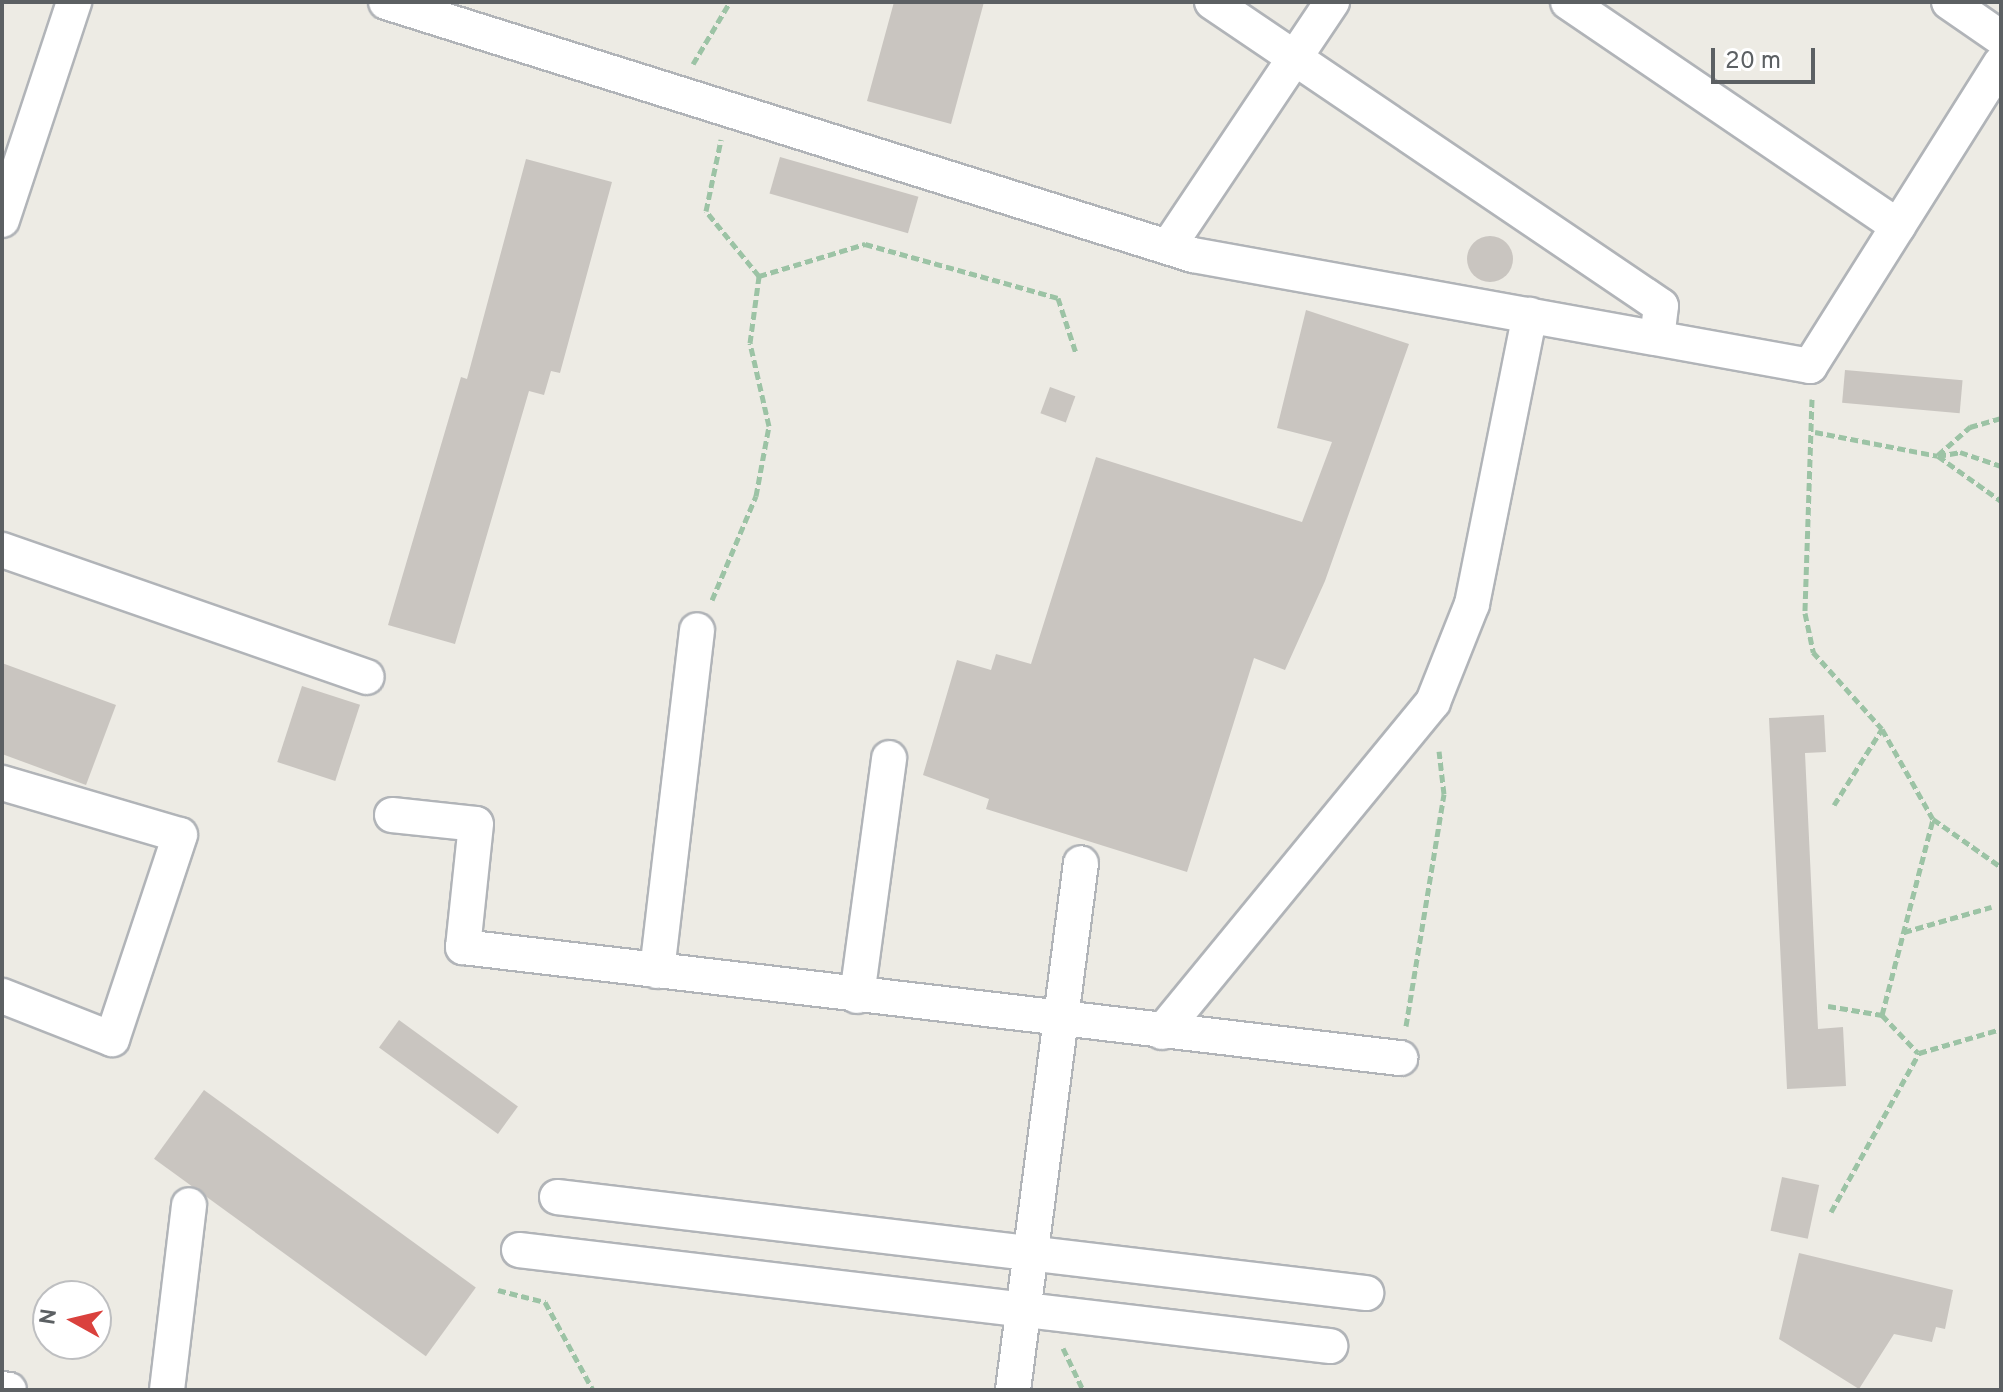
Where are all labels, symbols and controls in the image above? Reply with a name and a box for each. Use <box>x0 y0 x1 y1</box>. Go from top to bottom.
scale bar <box>1715 32 1819 82</box>
text: 20 m <box>1725 47 1781 77</box>
north arrow <box>32 1280 112 1360</box>
text: N <box>35 1307 64 1327</box>

